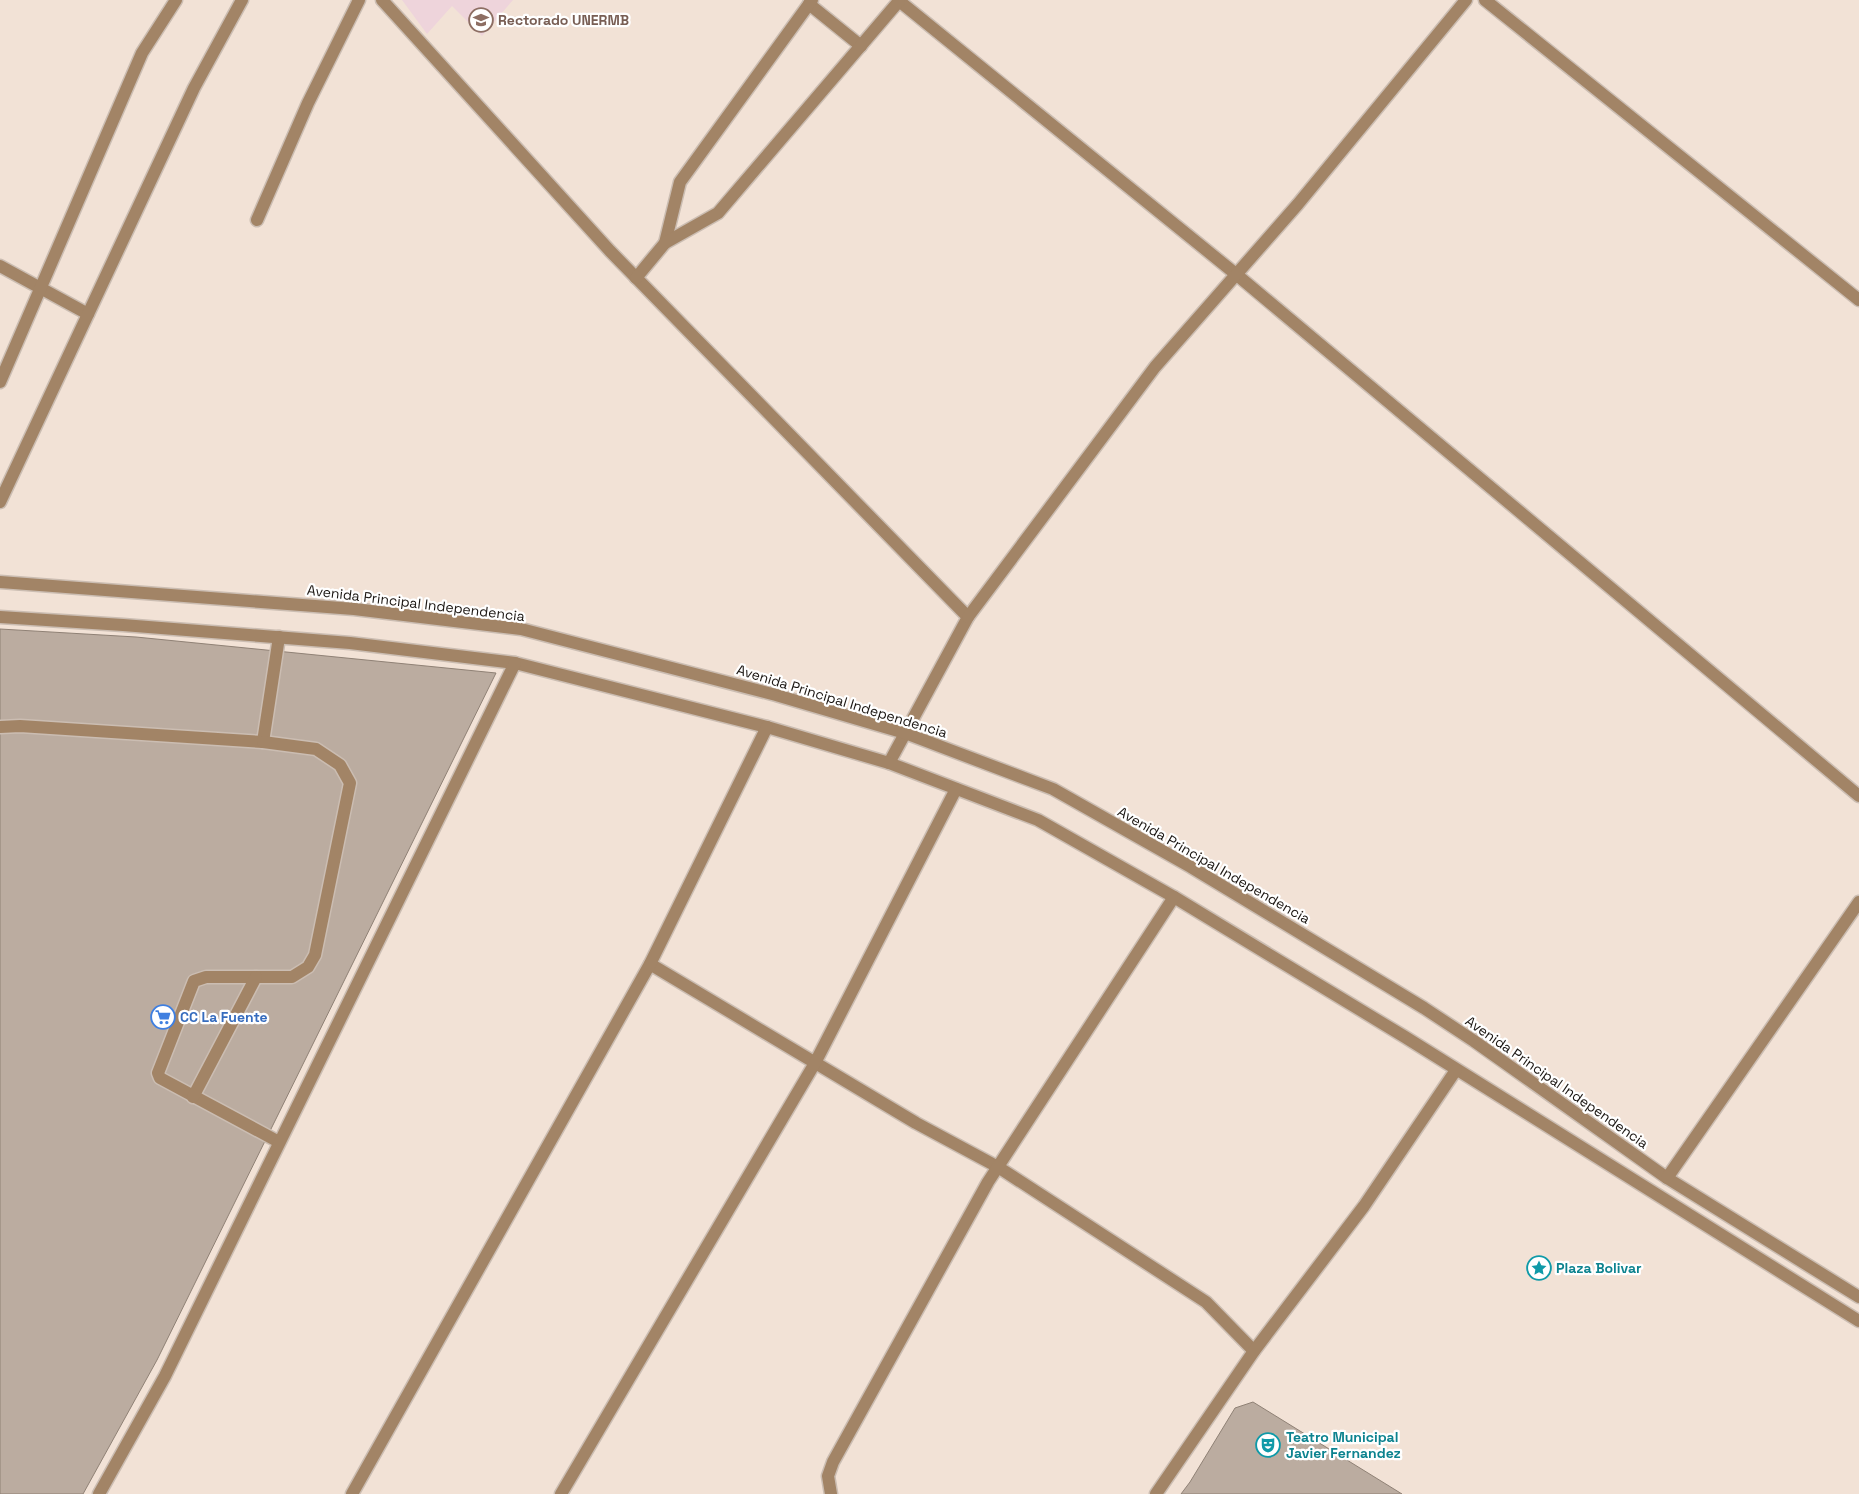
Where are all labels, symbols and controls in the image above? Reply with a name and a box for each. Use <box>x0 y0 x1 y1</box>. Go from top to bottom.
school or university icon: Rectorado UNERMB <box>468 7 494 33</box>
place label: Rectorado UNERMB <box>498 11 629 29</box>
street label: Avenida Principal Independencia <box>306 581 526 625</box>
street label: Avenida Principal Independencia <box>734 660 950 742</box>
street label: Avenida Principal Independencia <box>1115 802 1313 928</box>
supermarket icon: CC La Fuente <box>150 1004 176 1030</box>
place label: CC La Fuente <box>180 1008 268 1026</box>
street label: Avenida Principal Independencia <box>1462 1012 1652 1152</box>
place icon: Plaza Bolivar <box>1526 1255 1552 1281</box>
place label: Plaza Bolivar <box>1556 1259 1642 1277</box>
place label: Teatro Municipal Javier Fernandez <box>1286 1428 1401 1462</box>
theatre icon: Teatro Municipal Javier Fernandez <box>1255 1432 1281 1458</box>

